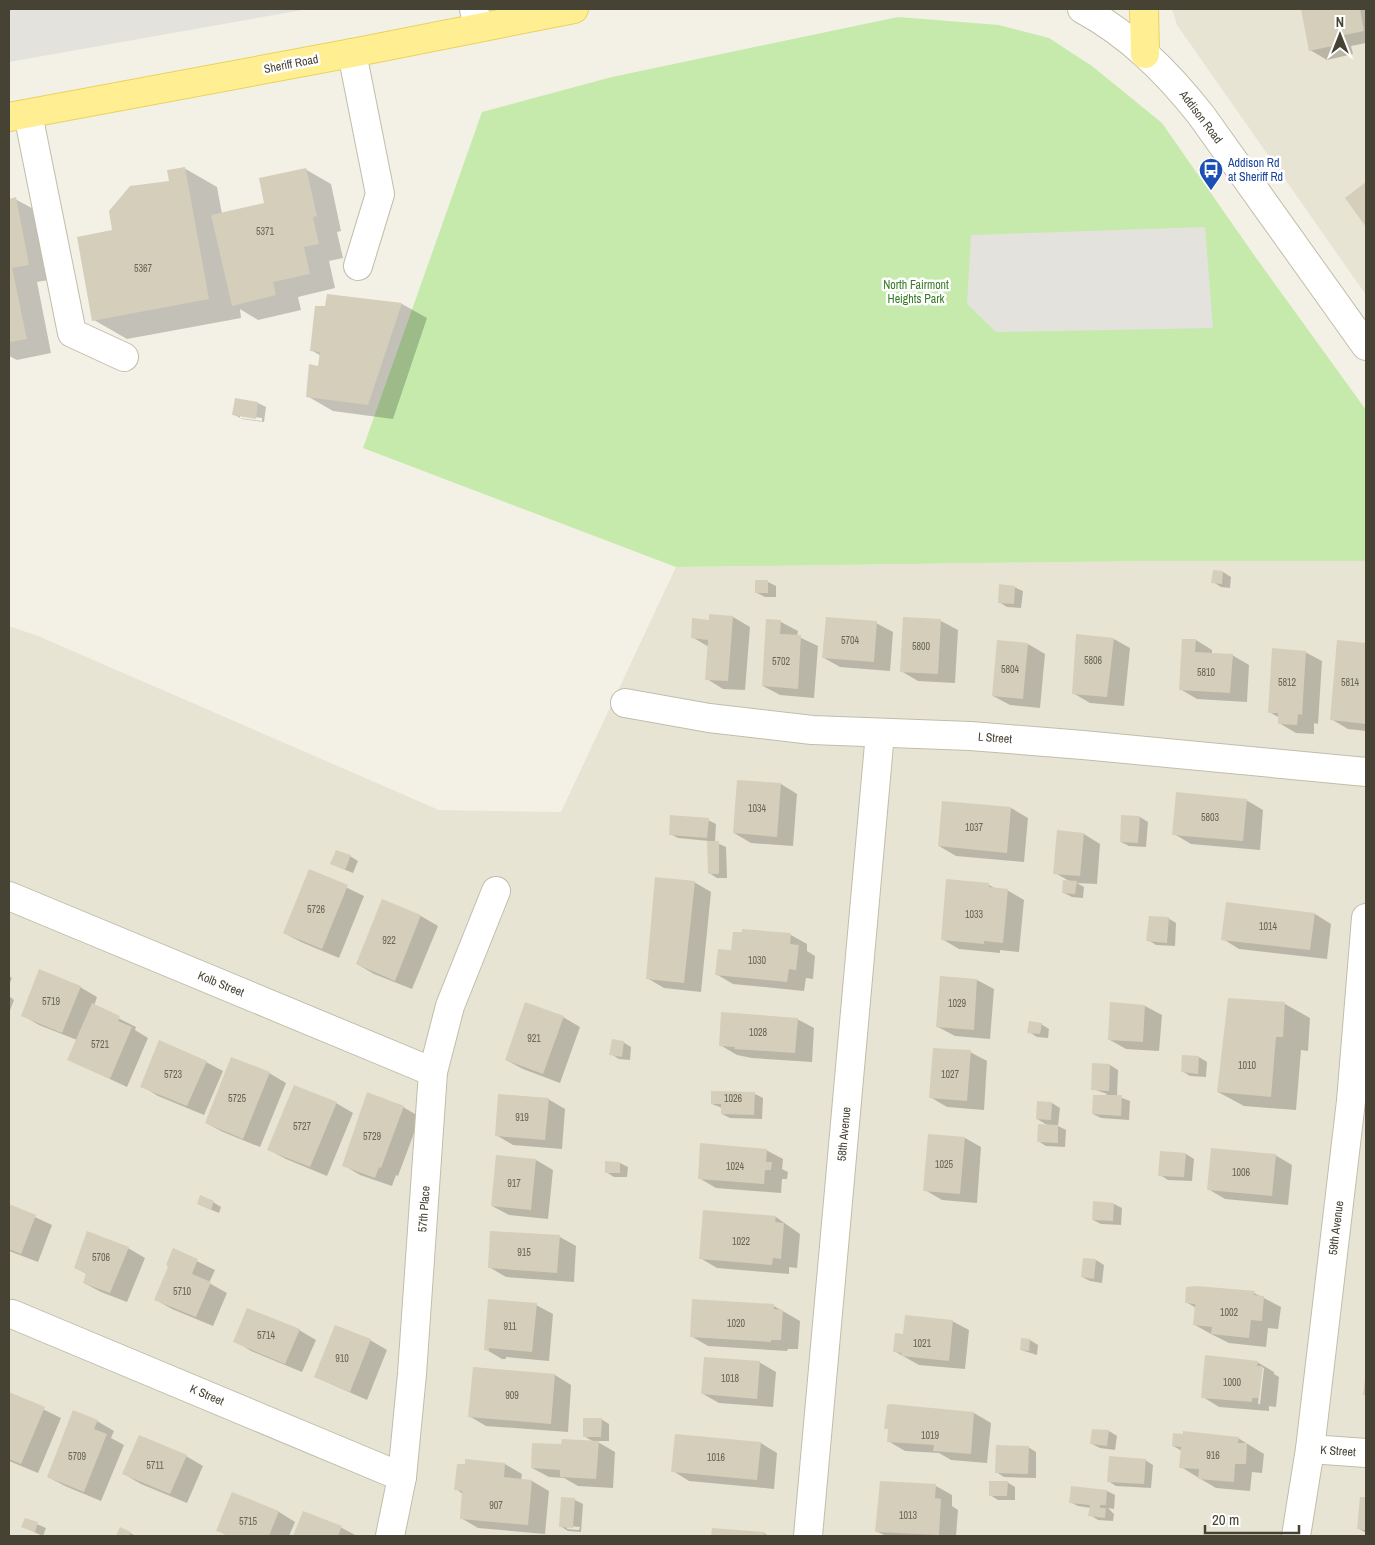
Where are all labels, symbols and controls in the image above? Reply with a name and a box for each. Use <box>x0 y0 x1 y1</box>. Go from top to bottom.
north arrow <box>1315 10 1365 60</box>
text: N <box>1336 13 1344 31</box>
street label: Sheriff Road <box>262 51 320 77</box>
street label: Addison Road <box>1175 86 1226 147</box>
place label: Addison Rd at Sheriff Rd <box>1227 155 1283 185</box>
bus stop icon: Addison Rd at Sheriff Rd <box>1198 157 1224 191</box>
house number: 5371 <box>256 225 275 238</box>
house number: 5367 <box>134 262 153 275</box>
park label: North Fairmont Heights Park <box>883 277 949 307</box>
house number: 5704 <box>841 634 860 647</box>
house number: 5800 <box>912 640 931 653</box>
house number: 5806 <box>1084 654 1103 667</box>
house number: 5702 <box>772 655 791 668</box>
house number: 5804 <box>1001 663 1020 676</box>
house number: 5810 <box>1197 666 1216 679</box>
house number: 5812 <box>1278 676 1297 689</box>
house number: 5814 <box>1341 676 1360 689</box>
street label: L Street <box>977 729 1013 747</box>
house number: 1034 <box>748 802 767 815</box>
house number: 5803 <box>1201 811 1220 824</box>
house number: 1037 <box>965 821 984 834</box>
house number: 5726 <box>307 903 326 916</box>
house number: 1033 <box>965 908 984 921</box>
house number: 1014 <box>1259 920 1278 933</box>
house number: 922 <box>382 934 396 947</box>
house number: 1030 <box>748 954 767 967</box>
street label: Kolb Street <box>195 967 247 1001</box>
house number: 5719 <box>42 995 61 1008</box>
house number: 1029 <box>948 997 967 1010</box>
house number: 1028 <box>749 1026 768 1039</box>
house number: 921 <box>527 1032 541 1045</box>
house number: 5721 <box>91 1038 110 1051</box>
house number: 1010 <box>1238 1059 1257 1072</box>
house number: 5723 <box>164 1068 183 1081</box>
house number: 1027 <box>941 1068 960 1081</box>
house number: 5725 <box>228 1092 247 1105</box>
house number: 1026 <box>724 1092 743 1105</box>
street label: 58th Avenue <box>834 1106 854 1162</box>
house number: 919 <box>515 1111 529 1124</box>
house number: 5727 <box>293 1120 312 1133</box>
house number: 5729 <box>363 1130 382 1143</box>
house number: 1025 <box>935 1158 954 1171</box>
house number: 1024 <box>726 1160 745 1173</box>
house number: 1006 <box>1232 1166 1251 1179</box>
house number: 917 <box>507 1177 521 1190</box>
street label: 57th Place <box>414 1185 434 1233</box>
street label: 59th Avenue <box>1325 1200 1347 1256</box>
house number: 1022 <box>732 1235 751 1248</box>
house number: 915 <box>517 1246 531 1259</box>
house number: 5706 <box>92 1251 111 1264</box>
house number: 5710 <box>173 1285 192 1298</box>
house number: 1002 <box>1220 1306 1239 1319</box>
house number: 1020 <box>727 1317 746 1330</box>
house number: 911 <box>503 1320 517 1333</box>
house number: 5714 <box>257 1329 276 1342</box>
house number: 1021 <box>913 1337 932 1350</box>
house number: 910 <box>335 1352 349 1365</box>
house number: 1018 <box>721 1372 740 1385</box>
house number: 1000 <box>1223 1376 1242 1389</box>
street label: K Street <box>188 1381 227 1409</box>
house number: 909 <box>505 1389 519 1402</box>
house number: 1019 <box>921 1429 940 1442</box>
street label: K Street <box>1320 1442 1357 1460</box>
house number: 916 <box>1206 1449 1220 1462</box>
house number: 5709 <box>68 1450 87 1463</box>
house number: 1016 <box>707 1451 726 1464</box>
house number: 5711 <box>146 1459 164 1472</box>
house number: 907 <box>489 1499 503 1512</box>
scale bar <box>1205 1502 1299 1534</box>
house number: 1013 <box>899 1509 918 1522</box>
text: 20 m <box>1212 1509 1239 1530</box>
house number: 5715 <box>239 1515 258 1528</box>

